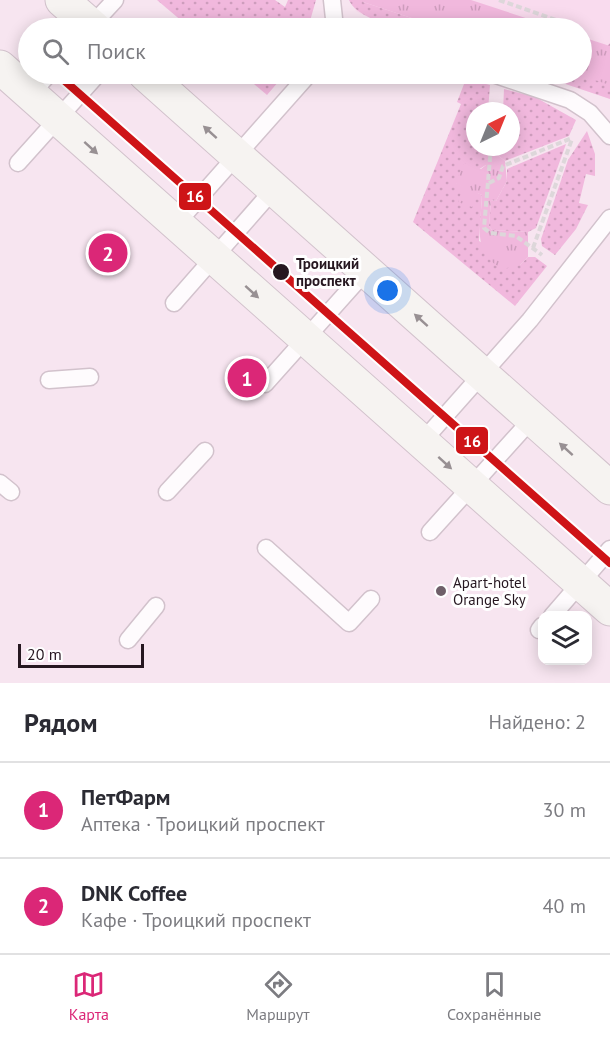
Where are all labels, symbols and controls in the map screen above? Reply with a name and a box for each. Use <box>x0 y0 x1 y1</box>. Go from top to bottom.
search box <box>18 18 592 84</box>
icon: search <box>39 35 72 68</box>
text: Поиск <box>87 37 146 65</box>
north arrow <box>466 102 520 156</box>
one-way arrow <box>202 125 217 139</box>
one-way arrow <box>83 141 98 154</box>
line badge: 16 <box>178 182 212 211</box>
text: 16 <box>186 186 204 206</box>
pin: 2 <box>88 230 128 276</box>
place label: Троицкий проспект <box>296 254 359 290</box>
marker: Троицкий проспект <box>271 262 291 282</box>
your location <box>373 276 402 305</box>
one-way arrow <box>244 285 259 298</box>
one-way arrow <box>413 313 429 326</box>
pin: 1 <box>228 356 266 400</box>
line badge: 16 <box>455 426 489 455</box>
text: 16 <box>463 431 481 451</box>
one-way arrow <box>559 443 574 456</box>
one-way arrow <box>437 456 452 469</box>
place label: Apart-hotel Orange Sky <box>453 573 527 609</box>
marker: Apart-hotel Orange Sky <box>434 584 448 598</box>
map controls <box>538 611 592 665</box>
button: layers <box>538 611 592 665</box>
scale bar <box>18 641 144 668</box>
text: 20 m <box>27 644 62 664</box>
text: Рядом <box>24 706 98 739</box>
text: Найдено: 2 <box>489 709 586 735</box>
text: ПетФарм <box>81 783 171 811</box>
text: 1 <box>38 797 49 823</box>
text: 30 m <box>543 797 586 823</box>
text: Аптека · Троицкий проспект <box>81 811 325 837</box>
text: DNK Coffee <box>81 879 187 907</box>
text: 2 <box>38 893 49 919</box>
text: 40 m <box>543 893 586 919</box>
text: Кафе · Троицкий проспект <box>81 907 311 933</box>
tab: Карта <box>69 968 109 1024</box>
tab: Маршрут <box>246 968 310 1024</box>
tab: Сохранённые <box>447 968 541 1024</box>

